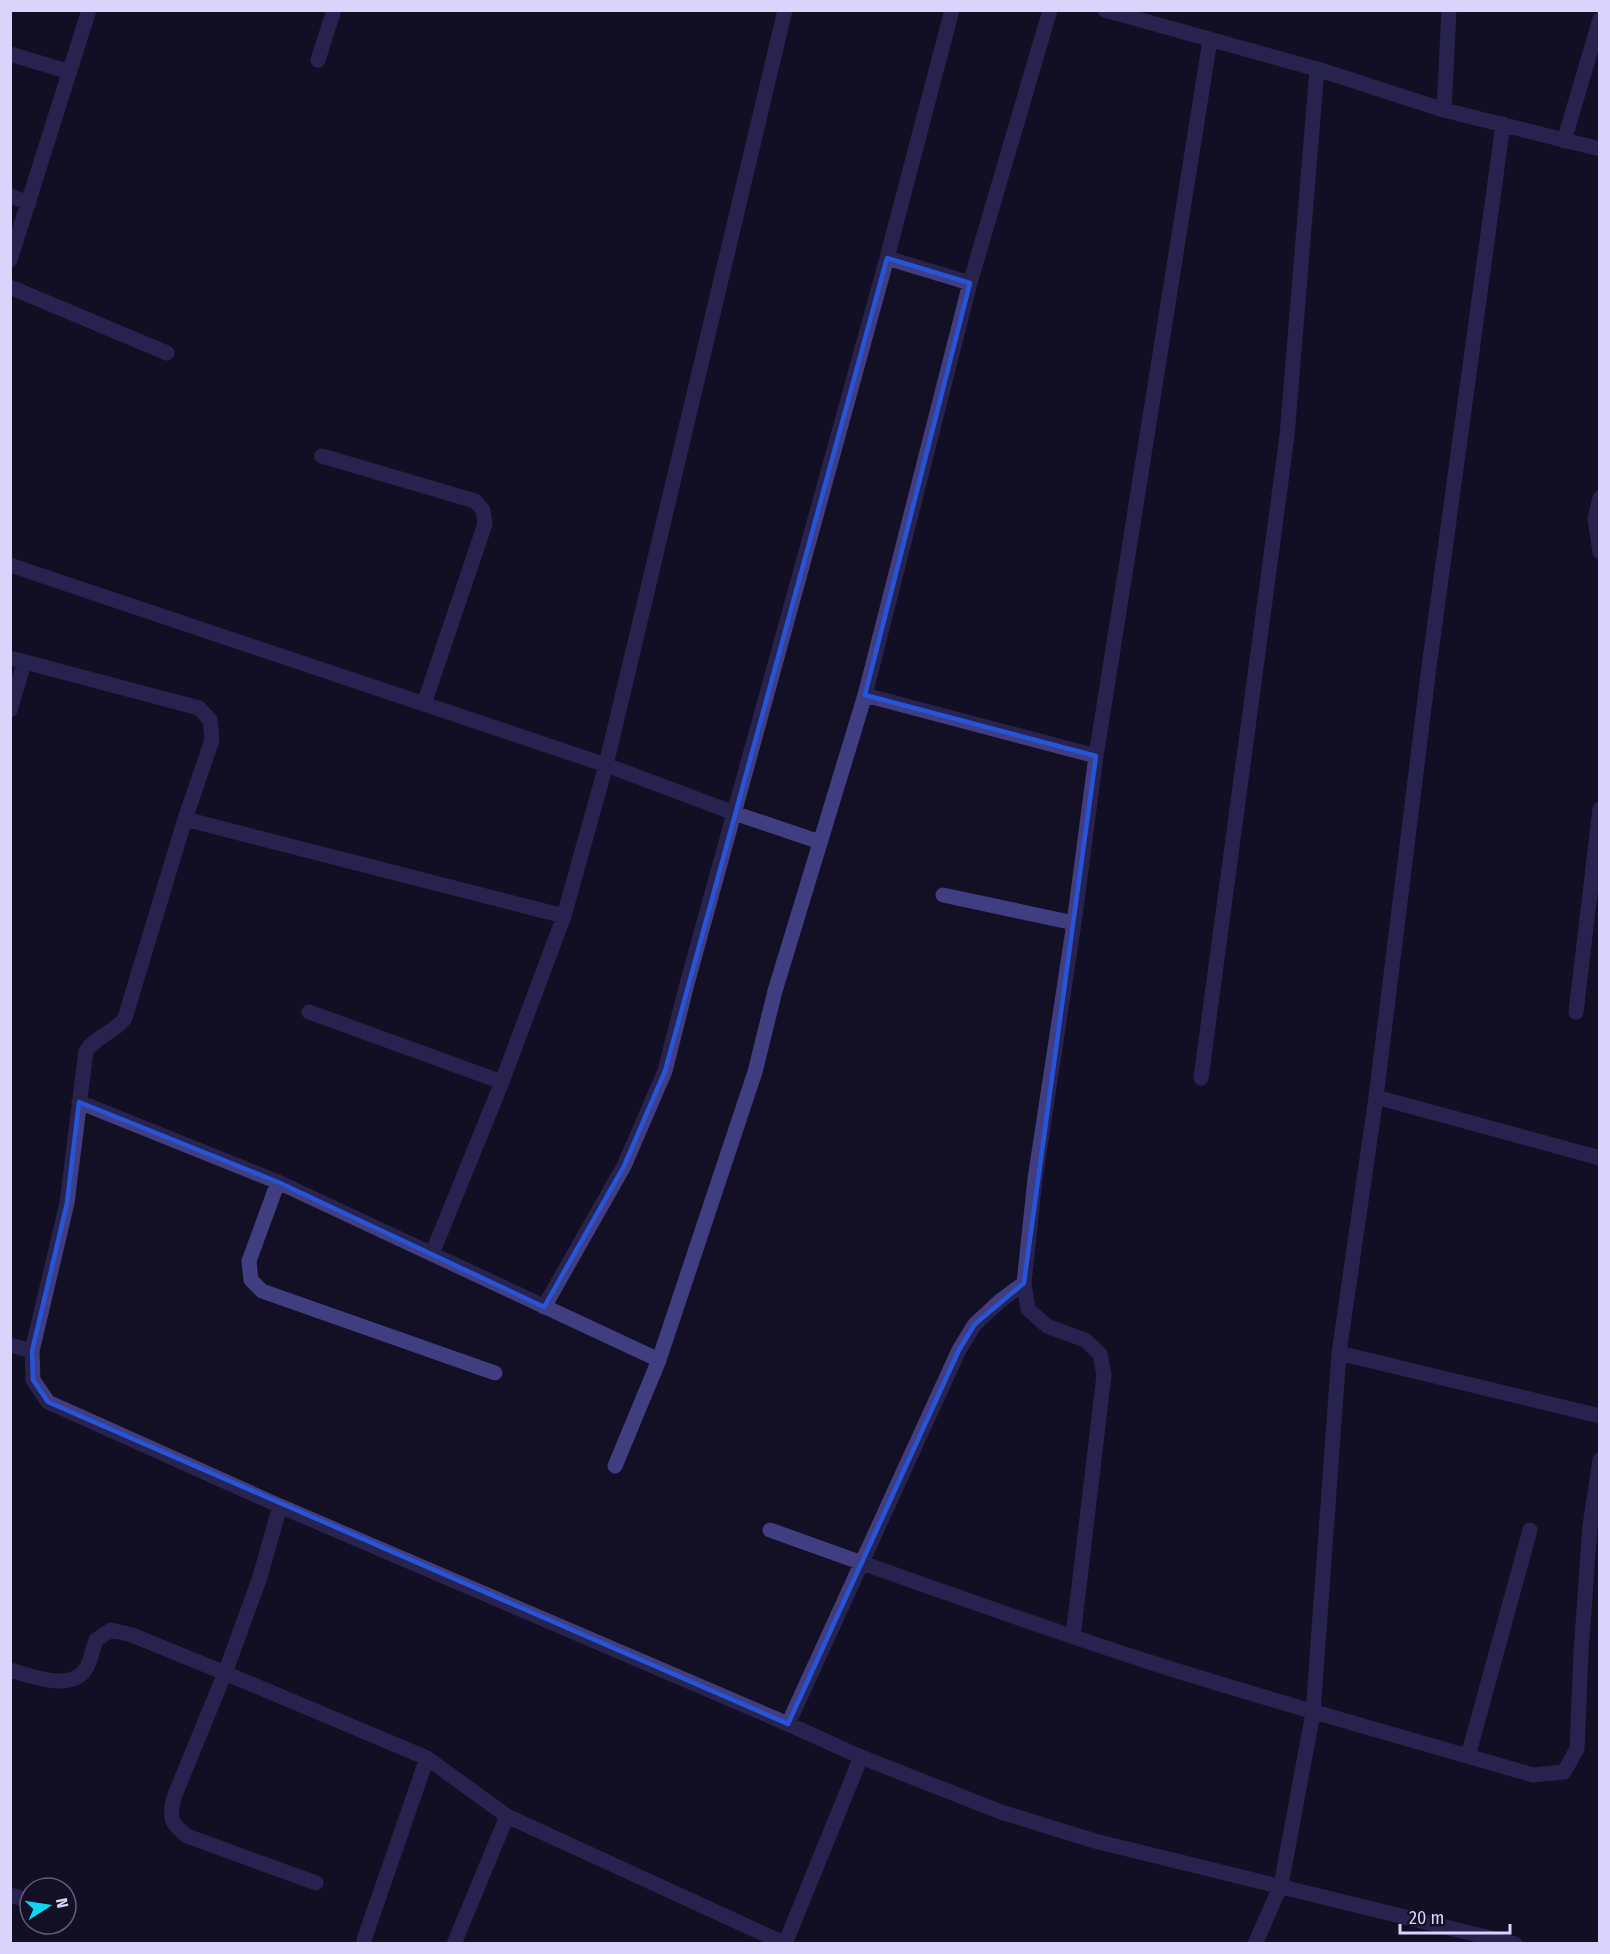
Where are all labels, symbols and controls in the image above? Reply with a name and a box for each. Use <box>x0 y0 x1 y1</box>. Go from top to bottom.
north arrow <box>18 1876 78 1936</box>
text: N <box>52 1896 72 1910</box>
scale bar <box>1400 1897 1510 1935</box>
text: 20 m <box>1409 1907 1444 1929</box>

